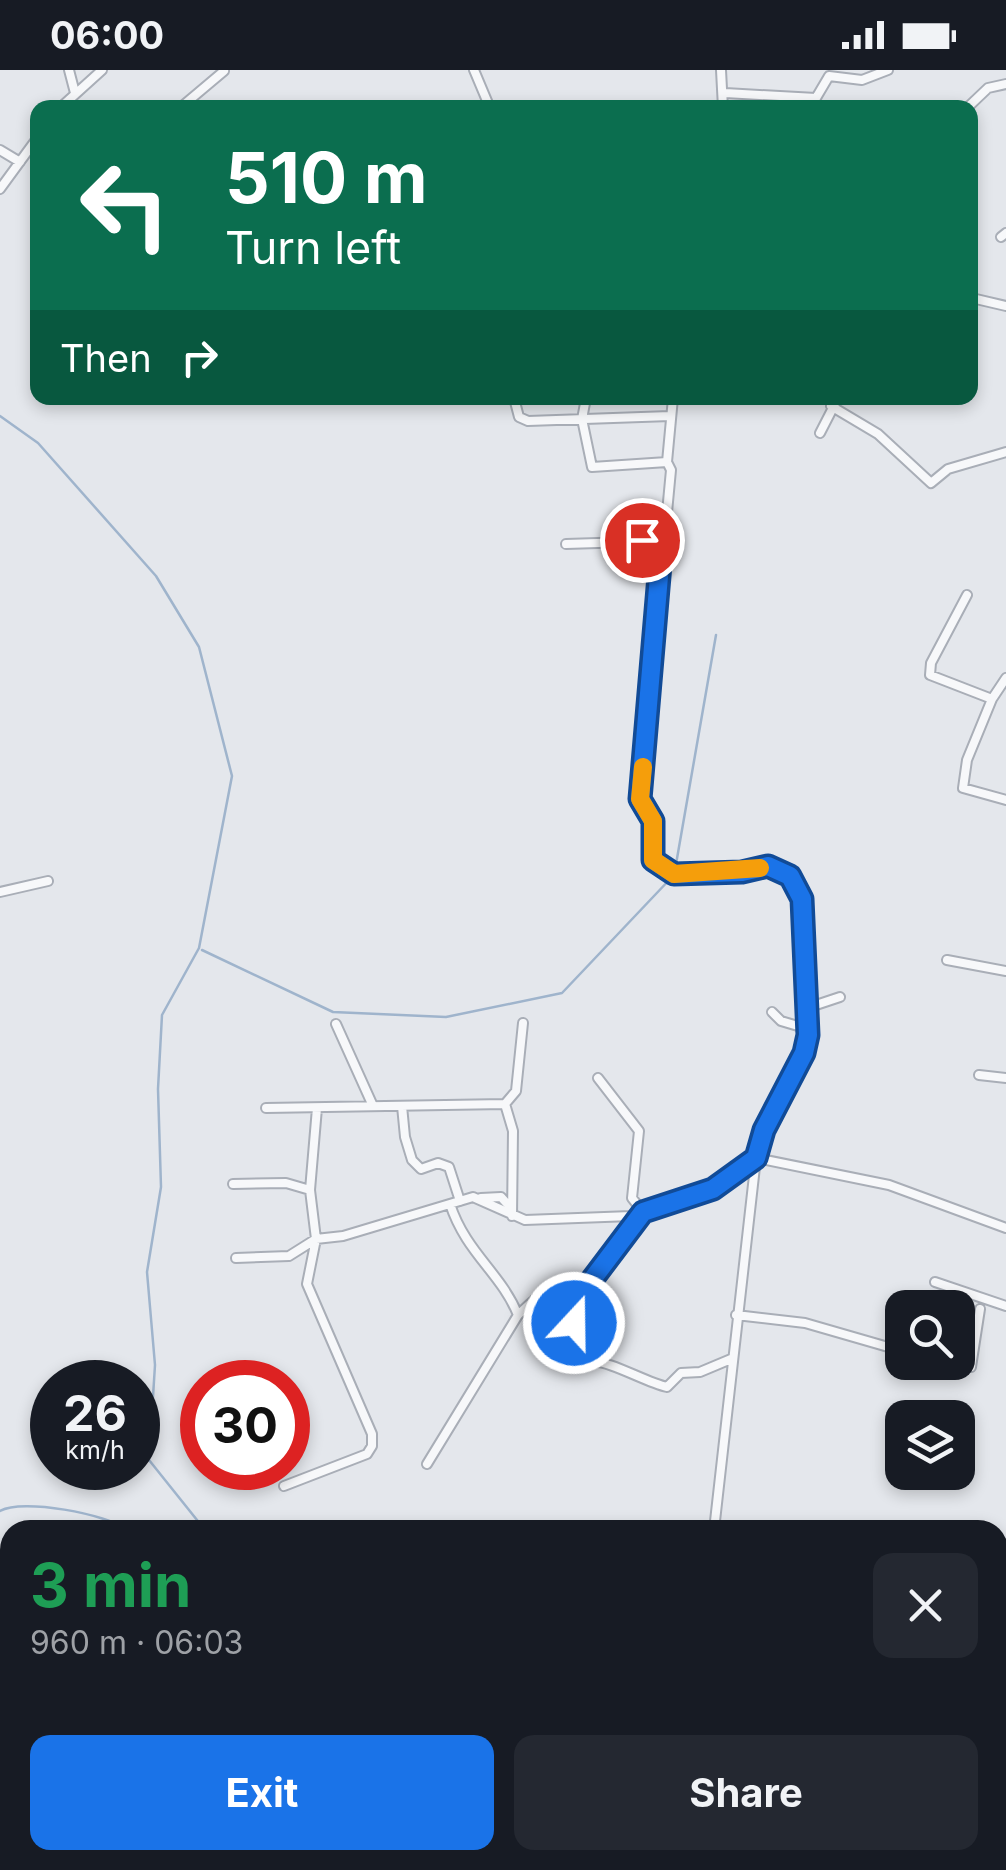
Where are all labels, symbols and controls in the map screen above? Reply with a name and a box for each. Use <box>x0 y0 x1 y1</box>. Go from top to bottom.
text: 06:00 <box>50 12 164 58</box>
text: 510 m <box>225 135 428 220</box>
icon: left <box>60 140 190 270</box>
text: Turn left <box>225 220 401 275</box>
icon: right <box>172 330 227 385</box>
text: Then <box>60 335 152 381</box>
pin <box>600 498 685 583</box>
icon: arrive <box>615 513 670 568</box>
position arrow <box>522 1271 626 1375</box>
map controls <box>885 1290 975 1490</box>
button: search <box>885 1290 975 1380</box>
speed limit sign: 30 <box>180 1360 310 1490</box>
text: 26 <box>63 1383 127 1443</box>
button: layers <box>885 1400 975 1490</box>
text: km/h <box>65 1435 125 1465</box>
text: 3 min <box>30 1549 191 1621</box>
button: close <box>873 1553 978 1658</box>
text: 960 m · 06:03 <box>30 1623 243 1662</box>
button: Exit <box>30 1735 494 1850</box>
button: Share <box>514 1735 978 1850</box>

